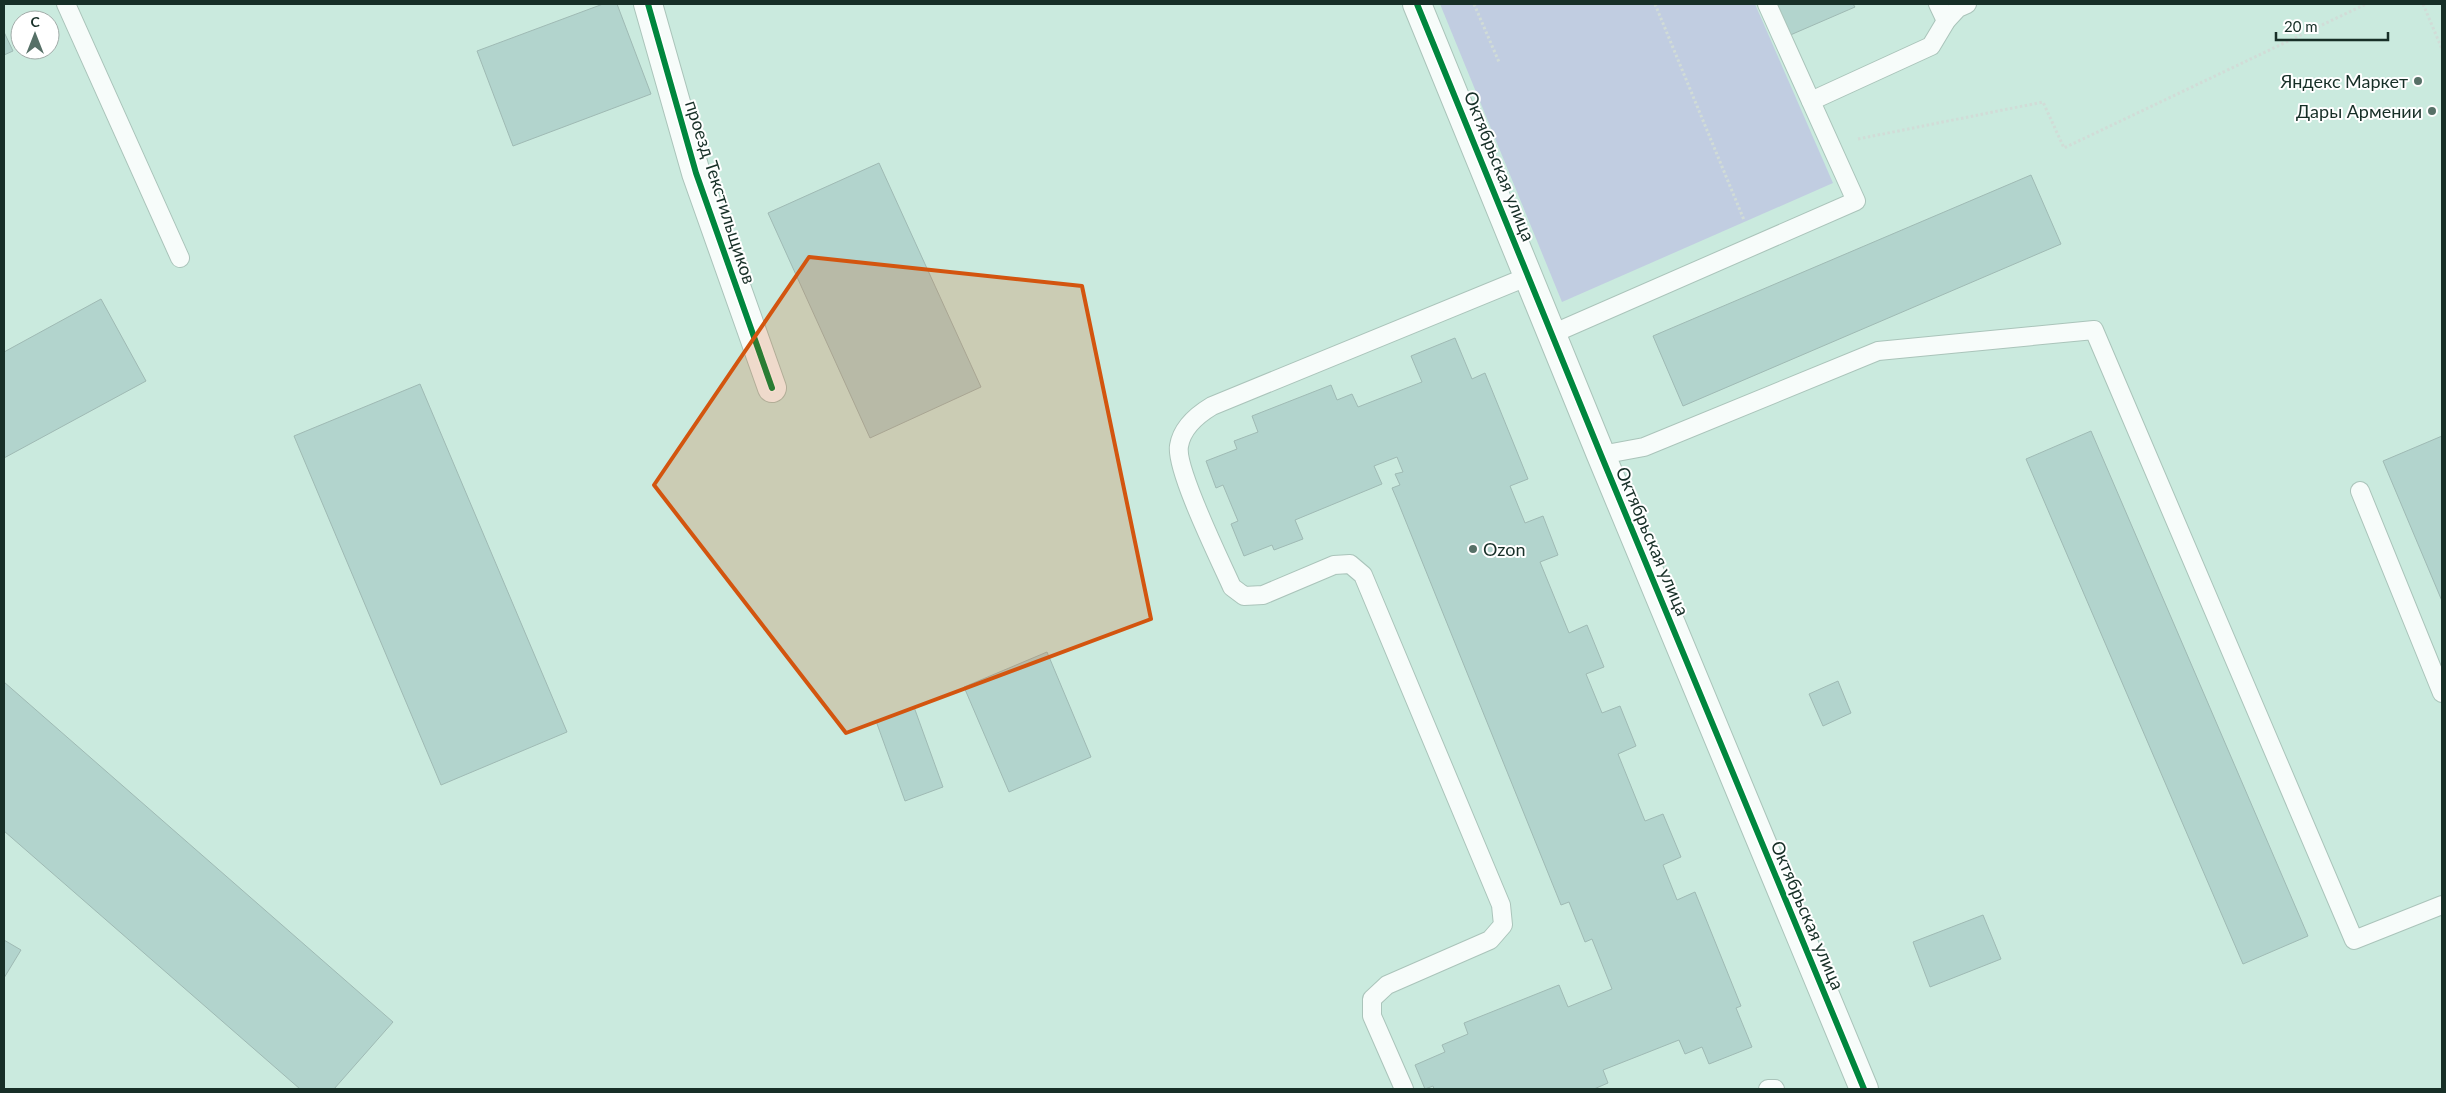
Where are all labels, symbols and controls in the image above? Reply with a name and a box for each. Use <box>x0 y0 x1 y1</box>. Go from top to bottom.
north arrow <box>10 10 60 60</box>
scale bar <box>2276 10 2388 42</box>
text: С <box>30 13 40 30</box>
text: 20 m <box>2284 17 2318 35</box>
place label: Яндекс Маркет <box>2279 70 2408 92</box>
marker: Яндекс Маркет <box>2412 75 2424 87</box>
street label: Октябрьская улица <box>1460 88 1540 244</box>
street label: проезд Текстильщиков <box>681 97 761 287</box>
place label: Дары Армении <box>2296 100 2422 122</box>
marker: Дары Армении <box>2426 105 2438 117</box>
street label: Октябрьская улица <box>1612 463 1694 619</box>
place label: Ozon <box>1483 538 1525 560</box>
marker: Ozon <box>1467 543 1479 555</box>
street label: Октябрьская улица <box>1767 837 1849 993</box>

